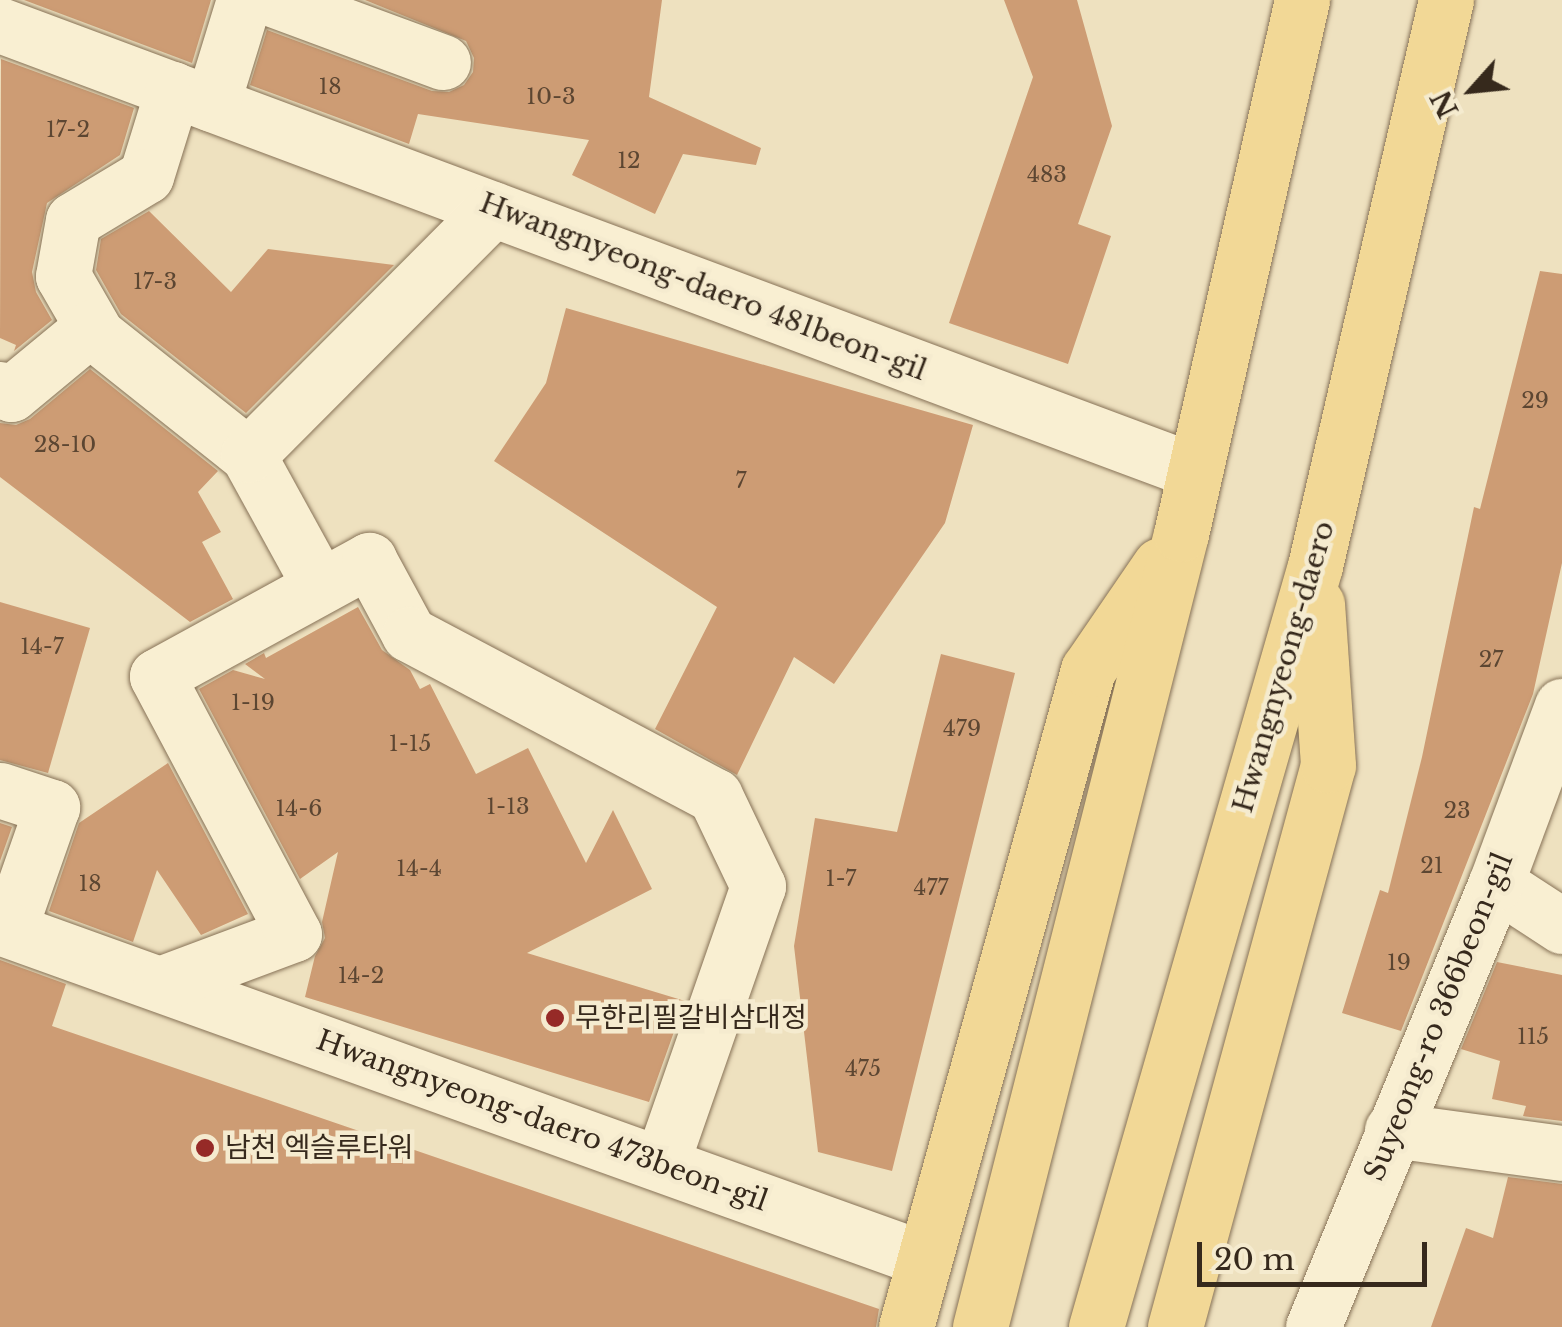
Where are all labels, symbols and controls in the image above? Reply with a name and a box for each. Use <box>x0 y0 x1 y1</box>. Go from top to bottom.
north arrow <box>1422 40 1522 140</box>
house number: 18 <box>318 74 342 100</box>
house number: 10-3 <box>526 84 576 110</box>
text: N <box>1423 84 1466 124</box>
house number: 17-2 <box>46 117 90 143</box>
house number: 12 <box>617 148 641 174</box>
house number: 483 <box>1027 162 1067 188</box>
street label: Hwangnyeong-daero 481beon-gil <box>475 186 931 388</box>
house number: 17-3 <box>133 269 177 295</box>
house number: 29 <box>1521 388 1549 414</box>
house number: 28-10 <box>34 432 96 458</box>
house number: 7 <box>735 468 747 494</box>
street label: Hwangnyeong-daero <box>1226 517 1342 817</box>
house number: 14-7 <box>20 634 64 660</box>
house number: 27 <box>1479 647 1503 673</box>
house number: 1-19 <box>231 690 275 716</box>
house number: 479 <box>943 716 981 742</box>
house number: 1-15 <box>389 731 431 757</box>
house number: 1-13 <box>486 794 530 820</box>
house number: 14-6 <box>275 796 323 822</box>
house number: 23 <box>1443 798 1471 824</box>
street label: Suyeong-ro 366beon-gil <box>1358 848 1520 1186</box>
house number: 21 <box>1420 853 1444 879</box>
house number: 14-4 <box>396 856 442 882</box>
house number: 1-7 <box>826 866 856 892</box>
house number: 18 <box>78 871 102 897</box>
house number: 477 <box>914 875 948 901</box>
house number: 19 <box>1387 950 1411 976</box>
house number: 14-2 <box>338 963 384 989</box>
place label: 무한리필갈비삼대정 <box>575 1001 807 1035</box>
marker: 무한리필갈비삼대정 <box>544 1007 566 1029</box>
street label: Hwangnyeong-daero 473beon-gil <box>312 1024 772 1218</box>
house number: 115 <box>1517 1024 1549 1050</box>
house number: 475 <box>845 1056 881 1082</box>
place label: 남천 엑슬루타워 <box>225 1131 413 1165</box>
marker: 남천 엑슬루타워 <box>194 1137 216 1159</box>
scale bar <box>1202 1222 1432 1284</box>
text: 20 m <box>1214 1241 1295 1278</box>

